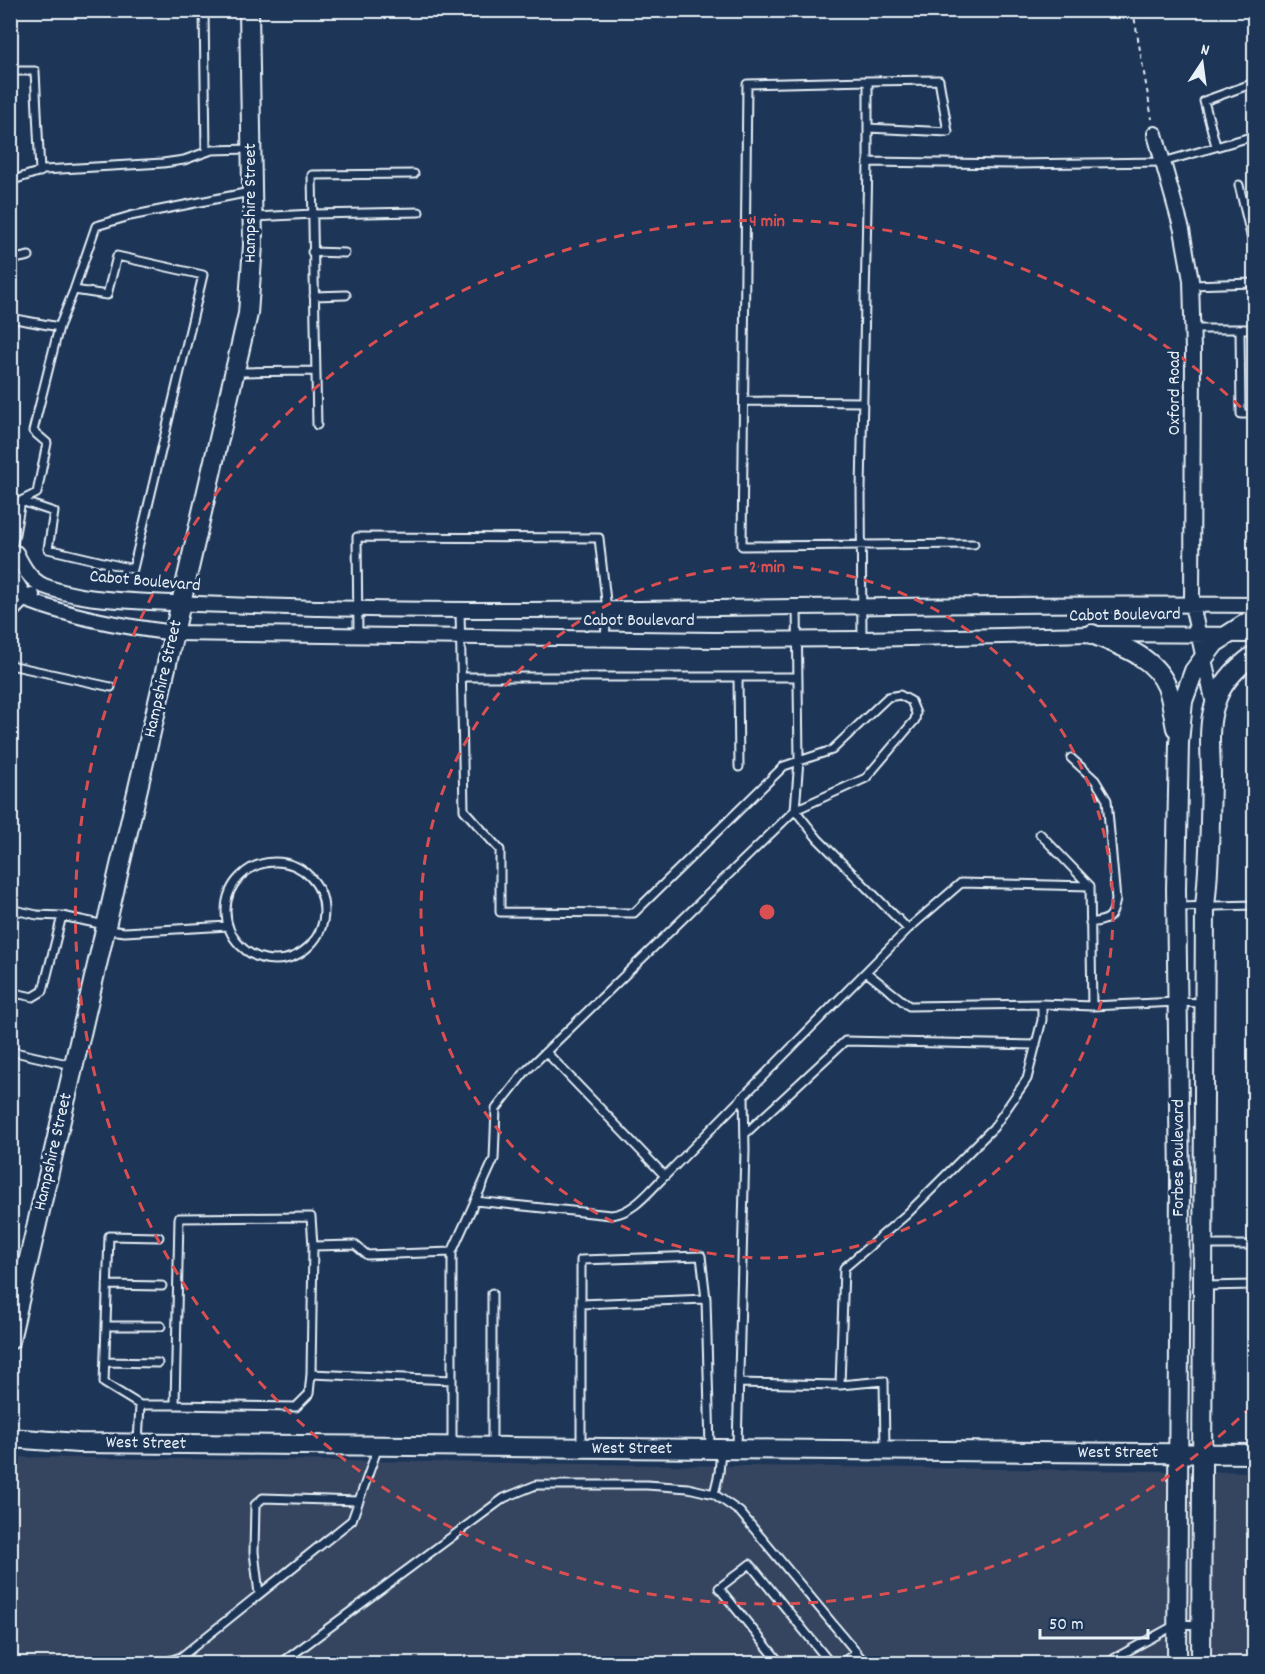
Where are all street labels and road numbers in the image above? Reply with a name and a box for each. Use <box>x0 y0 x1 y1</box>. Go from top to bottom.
street label: Hampshire Street <box>239 143 264 263</box>
street label: Oxford Road <box>1163 351 1188 435</box>
street label: Cabot Boulevard <box>88 565 202 599</box>
street label: Cabot Boulevard <box>1069 603 1181 629</box>
street label: Cabot Boulevard <box>583 609 695 634</box>
street label: Hampshire Street <box>138 617 190 740</box>
street label: Hampshire Street <box>28 1090 80 1213</box>
street label: Forbes Boulevard <box>1167 1099 1192 1217</box>
street label: West Street <box>106 1431 187 1457</box>
street label: West Street <box>592 1437 673 1462</box>
street label: West Street <box>1078 1441 1159 1466</box>

